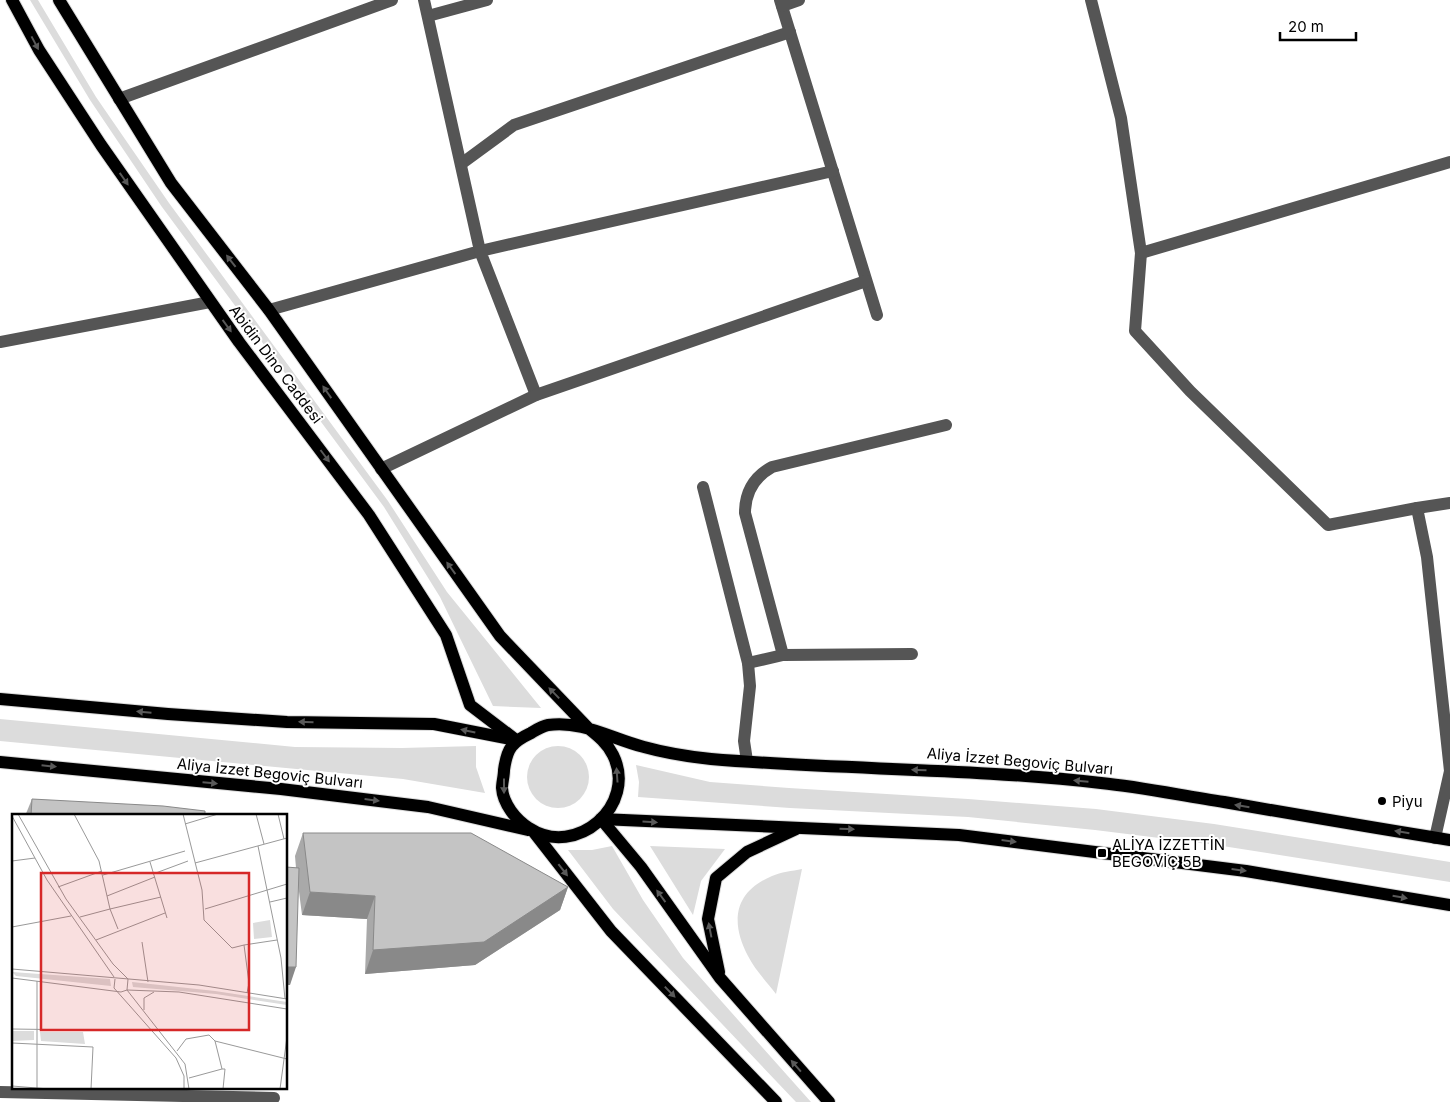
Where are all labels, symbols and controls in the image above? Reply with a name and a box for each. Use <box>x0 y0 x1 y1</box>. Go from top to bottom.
scale bar <box>1280 10 1356 42</box>
text: 20 m <box>1288 17 1324 36</box>
one-way arrow <box>31 36 39 50</box>
one-way arrow <box>119 172 129 185</box>
one-way arrow <box>226 254 236 268</box>
street label: Abidin Dino Caddesi <box>225 301 327 427</box>
one-way arrow <box>222 319 232 333</box>
one-way arrow <box>322 386 332 399</box>
one-way arrow <box>319 449 330 462</box>
one-way arrow <box>446 561 456 575</box>
one-way arrow <box>548 687 560 699</box>
one-way arrow <box>136 708 152 716</box>
one-way arrow <box>298 718 314 726</box>
one-way arrow <box>460 726 476 734</box>
street label: Aliya İzzet Begoviç Bulvarı <box>926 743 1114 779</box>
street label: Aliya İzzet Begoviç Bulvarı <box>176 754 364 792</box>
one-way arrow <box>41 763 57 771</box>
one-way arrow <box>911 765 927 773</box>
one-way arrow <box>613 767 621 783</box>
one-way arrow <box>1073 777 1089 785</box>
one-way arrow <box>500 778 508 794</box>
one-way arrow <box>202 779 218 787</box>
place label: Piyu <box>1392 792 1423 811</box>
marker: Piyu <box>1376 795 1388 807</box>
one-way arrow <box>364 796 380 804</box>
one-way arrow <box>1233 801 1249 809</box>
inset map <box>12 814 288 1090</box>
one-way arrow <box>642 819 658 827</box>
one-way arrow <box>839 826 855 834</box>
one-way arrow <box>1394 828 1410 836</box>
place label: ALİYA İZZETTİN BEGOVİÇ 5B <box>1112 835 1225 871</box>
one-way arrow <box>1001 837 1017 845</box>
marker: ALİYA İZZETTİN BEGOVİÇ 5B <box>1096 847 1108 859</box>
one-way arrow <box>558 863 569 876</box>
one-way arrow <box>1232 866 1248 874</box>
one-way arrow <box>655 890 666 903</box>
one-way arrow <box>1392 893 1408 901</box>
one-way arrow <box>706 922 714 938</box>
one-way arrow <box>664 985 676 997</box>
one-way arrow <box>791 1059 802 1072</box>

